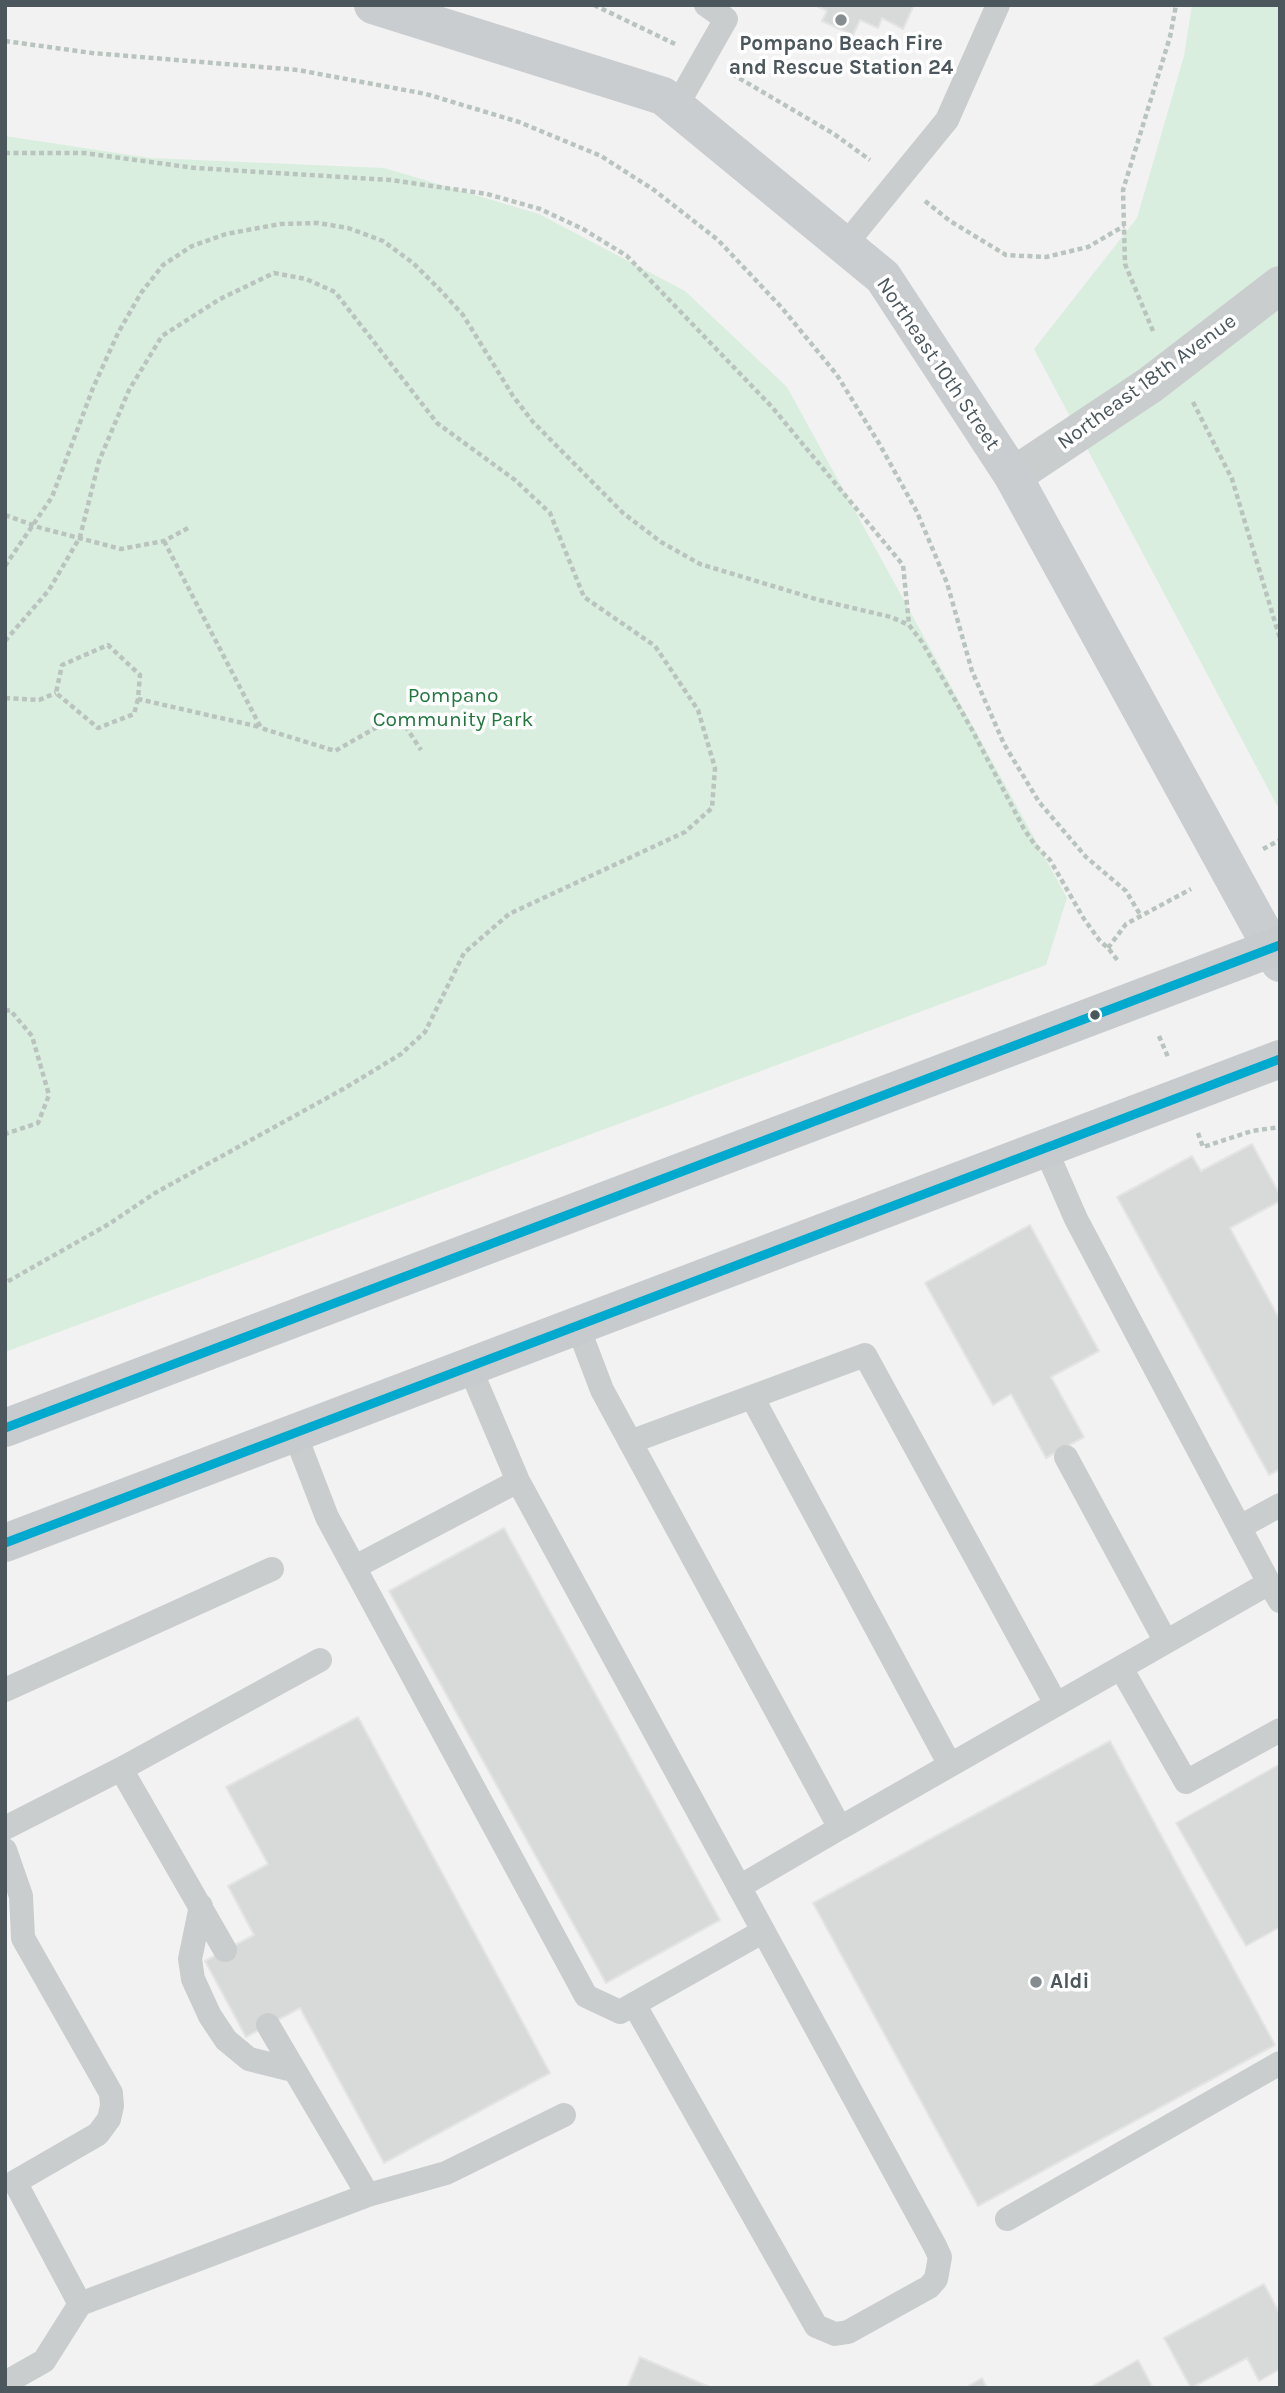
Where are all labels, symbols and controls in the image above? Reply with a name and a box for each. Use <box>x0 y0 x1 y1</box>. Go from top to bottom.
marker: Pompano Beach Fire and Rescue Station 24 <box>833 12 849 28</box>
place label: Pompano Beach Fire and Rescue Station 24 <box>729 31 953 81</box>
street label: Northeast 10th Street <box>871 273 1005 455</box>
street label: Northeast 18th Avenue <box>1053 309 1241 455</box>
park label: Pompano Community Park <box>373 683 533 733</box>
unlabelled marker <box>1088 1008 1102 1022</box>
place label: Aldi <box>1050 1969 1089 1995</box>
marker: Aldi <box>1028 1974 1044 1990</box>

